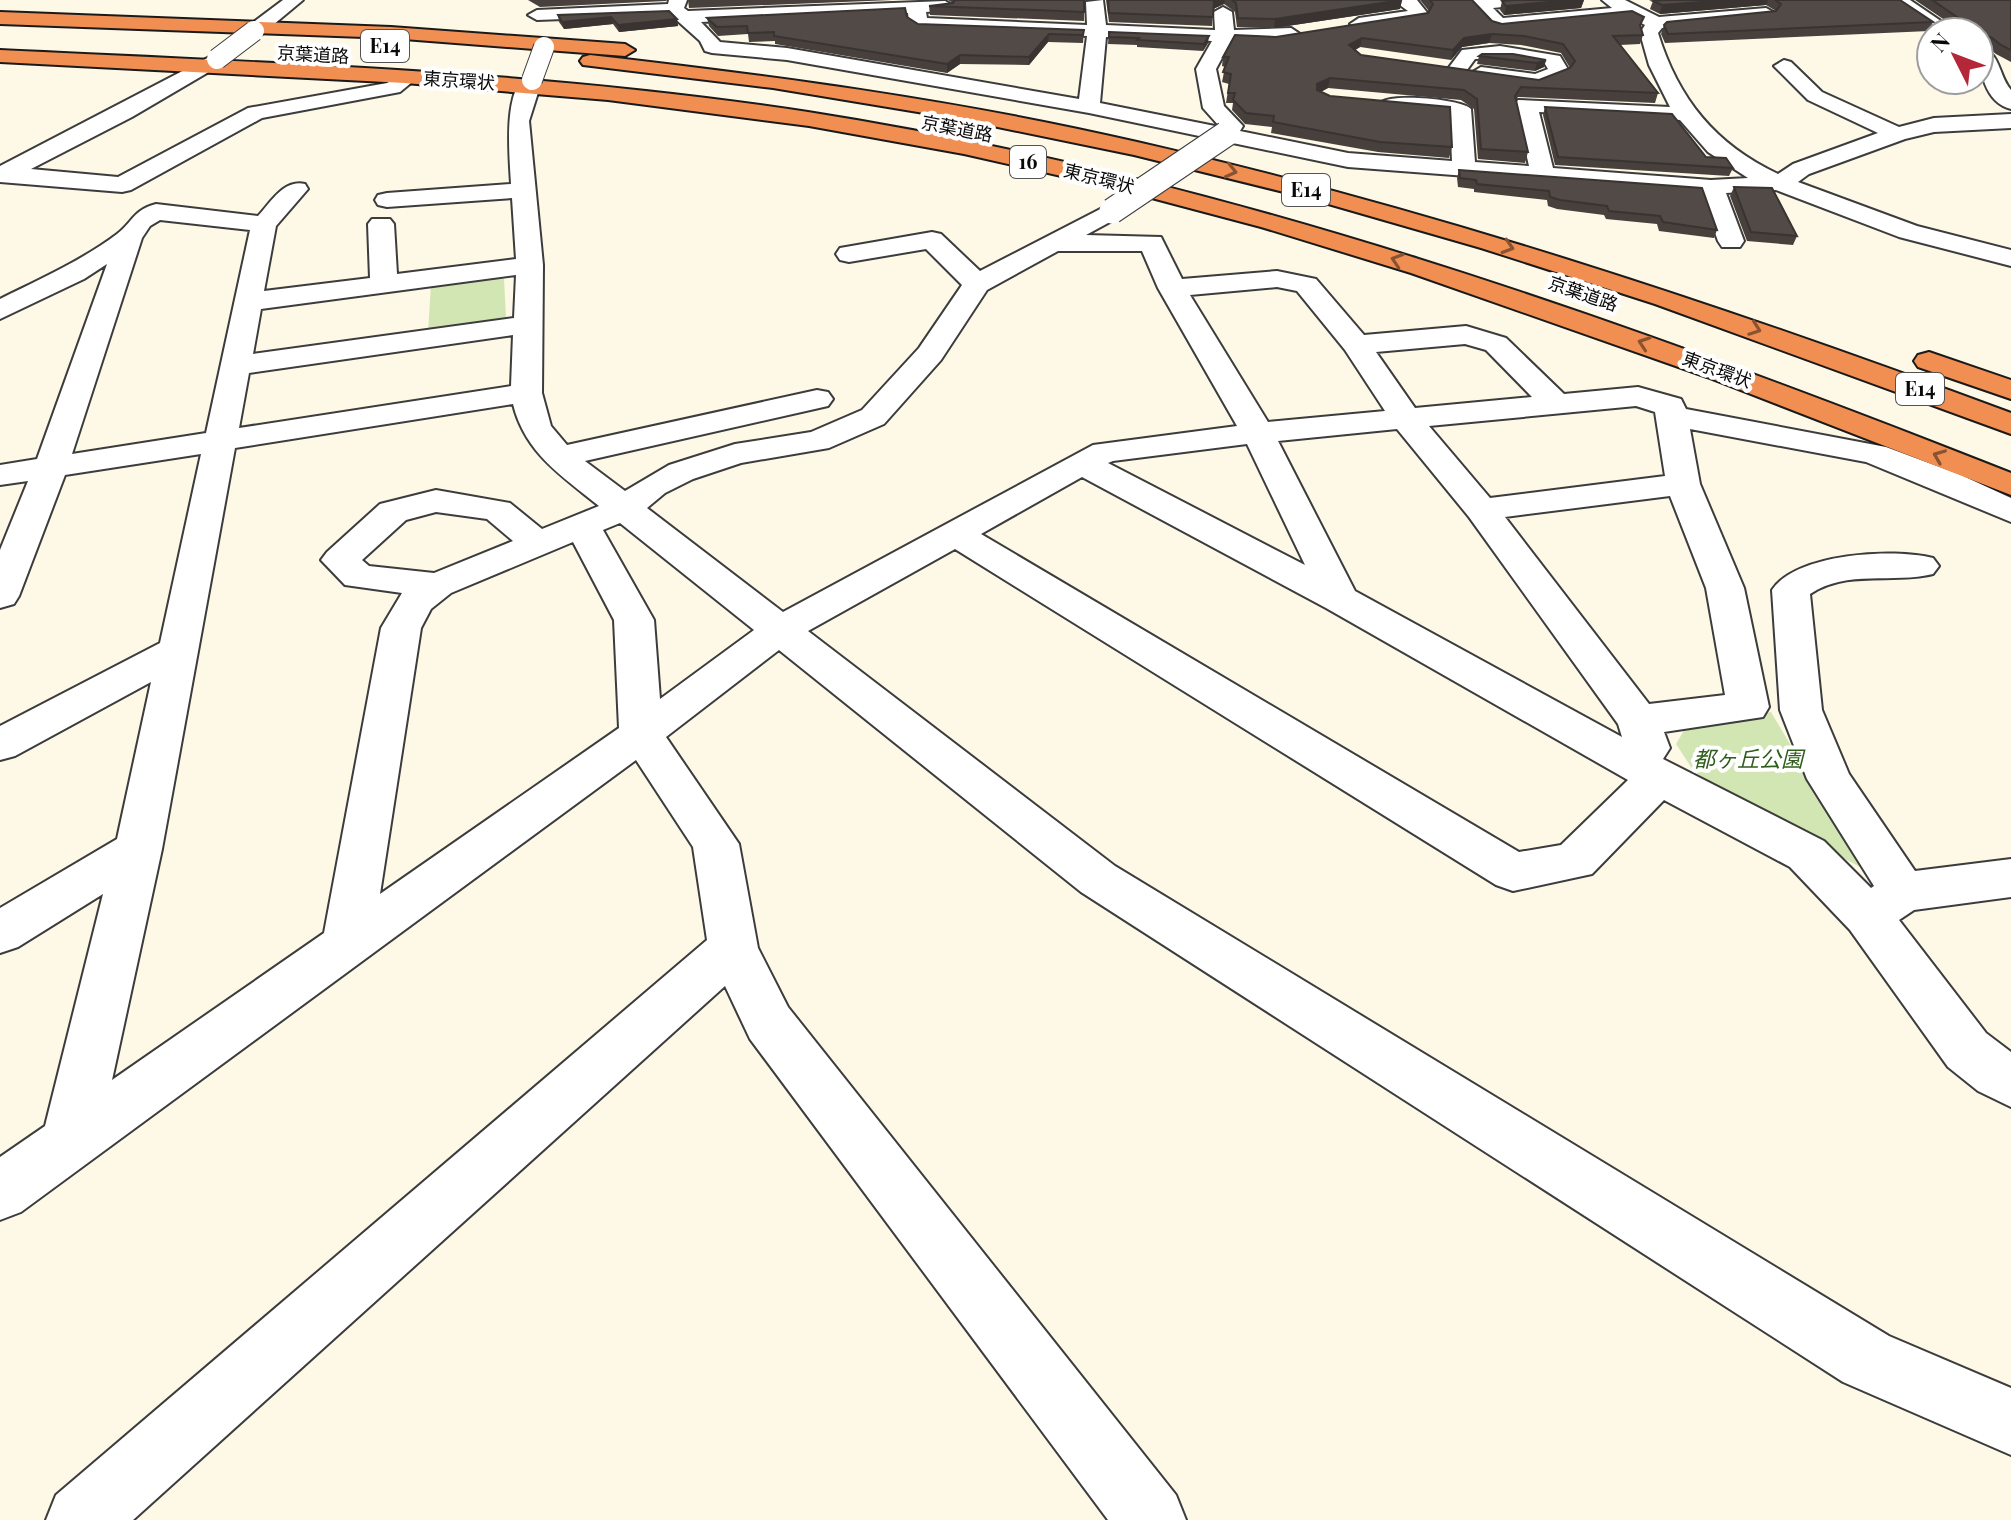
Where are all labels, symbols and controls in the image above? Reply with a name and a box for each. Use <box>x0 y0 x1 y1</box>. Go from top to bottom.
north arrow <box>1915 16 1995 96</box>
text: N <box>1923 26 1956 58</box>
road number: E14 <box>361 30 409 62</box>
street label: 京葉道路 <box>276 40 350 68</box>
street label: 東京環状 <box>422 66 496 94</box>
street label: 京葉道路 <box>920 109 995 147</box>
road number: 16 <box>1010 146 1046 178</box>
street label: 東京環状 <box>1061 158 1137 198</box>
one-way arrow <box>1223 161 1237 178</box>
road number: E14 <box>1282 174 1330 206</box>
one-way arrow <box>1501 238 1515 254</box>
one-way arrow <box>1391 253 1405 269</box>
street label: 京葉道路 <box>1545 270 1621 316</box>
one-way arrow <box>1747 319 1761 336</box>
one-way arrow <box>1637 336 1651 353</box>
street label: 東京環状 <box>1679 345 1755 393</box>
road number: E14 <box>1896 373 1944 405</box>
one-way arrow <box>1933 449 1947 466</box>
park label: 都ヶ丘公園 <box>1693 743 1806 773</box>

